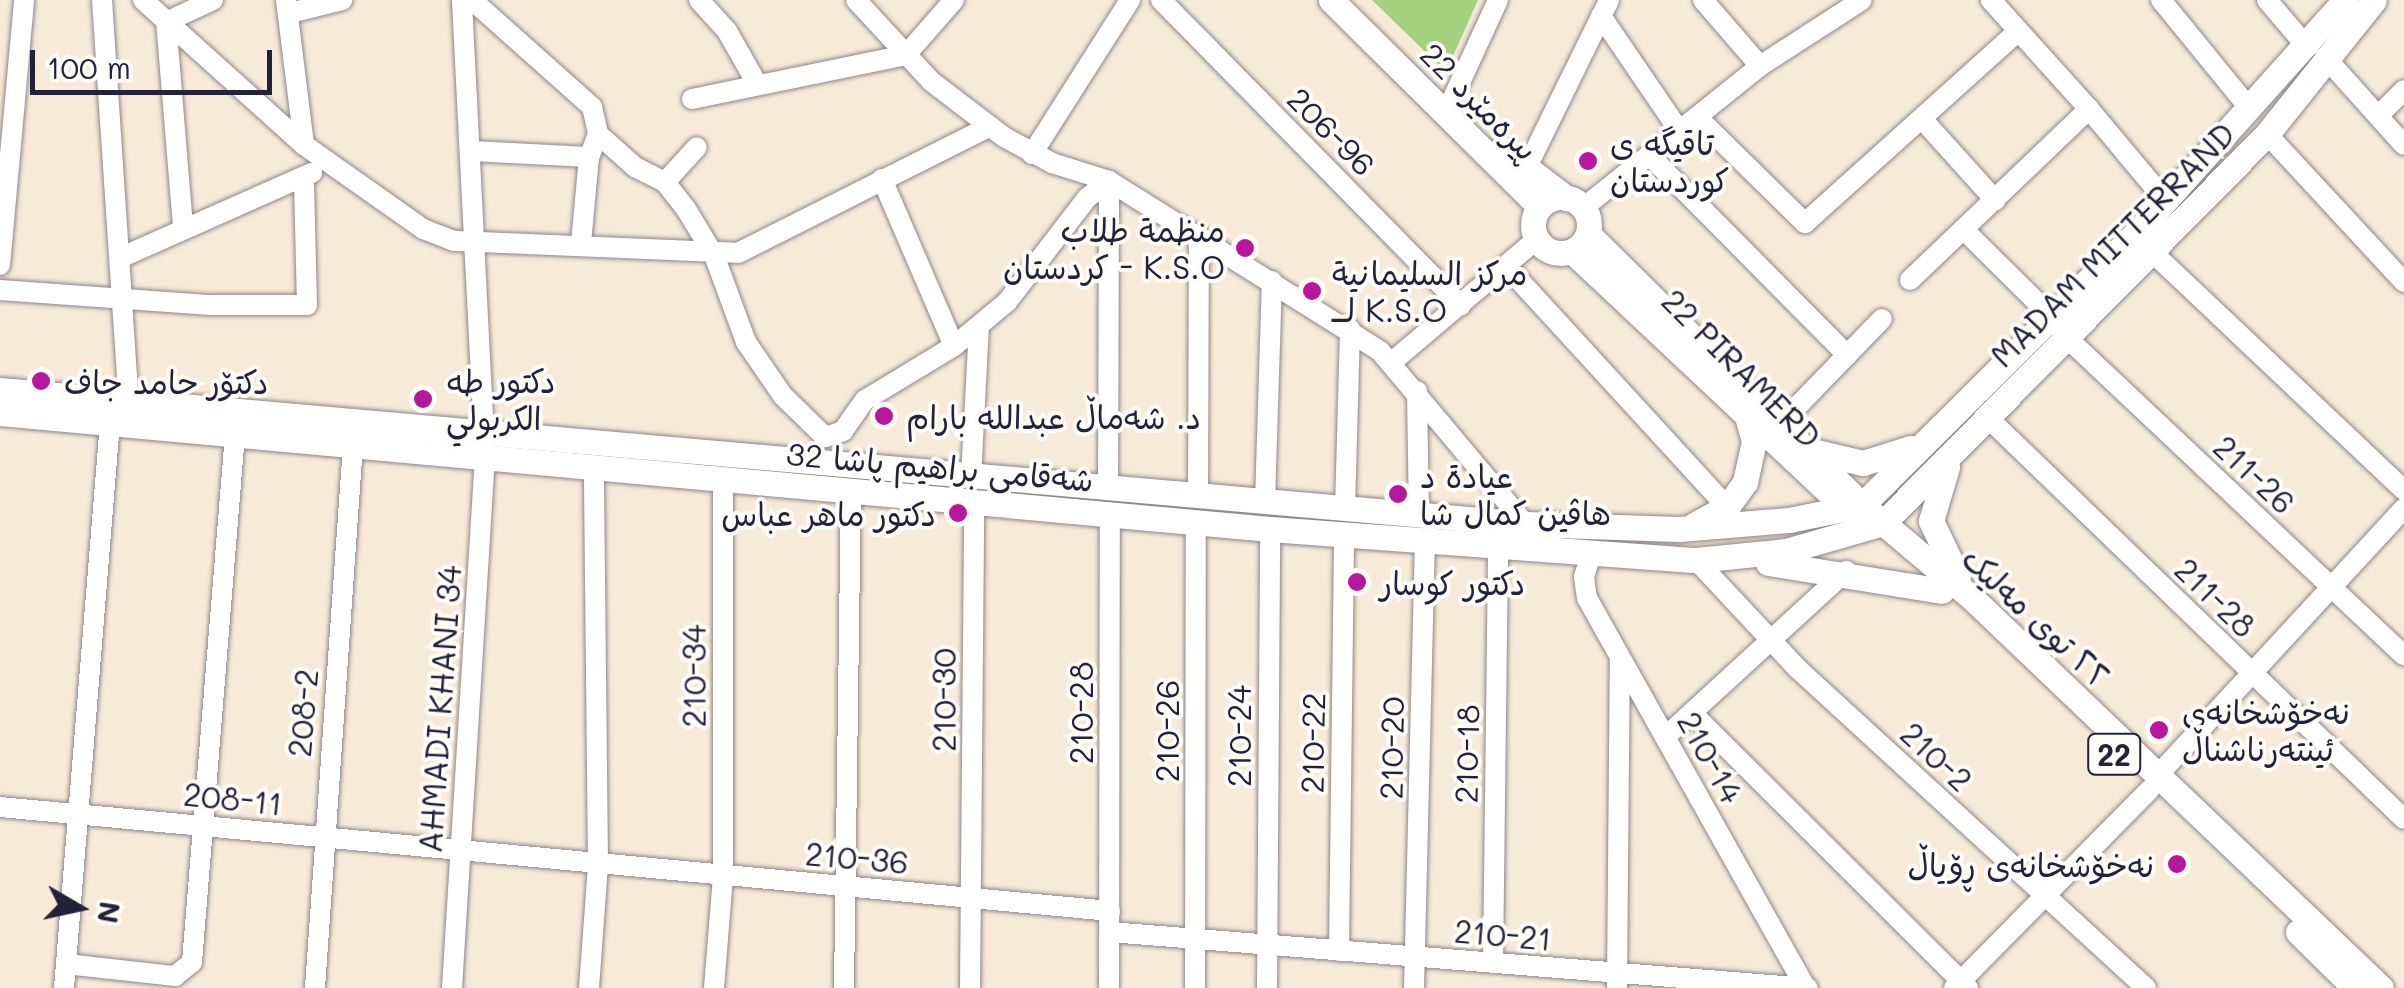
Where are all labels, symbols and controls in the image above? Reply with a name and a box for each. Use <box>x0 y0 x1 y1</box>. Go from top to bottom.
scale bar <box>35 30 278 92</box>
street label: 22 پیرەمێرد <box>1413 34 1547 168</box>
text: 100 m <box>47 47 131 87</box>
street label: 206-96 <box>1280 79 1384 183</box>
street label: MADAM MITTERRAND <box>1982 114 2242 374</box>
place label: تاقيگه ى كوردستان <box>1610 124 1729 199</box>
marker: تاقيگه ى كوردستان <box>1575 148 1601 174</box>
place label: منظمة طلاب كردستان - K.S.O <box>1003 211 1225 286</box>
marker: منظمة طلاب كردستان - K.S.O <box>1234 237 1256 259</box>
place label: مرکز السلیمانیة لــ K.S.O <box>1332 254 1527 329</box>
marker: مرکز السلیمانیة لــ K.S.O <box>1301 280 1323 302</box>
street label: 22 PIRAMERD <box>1655 281 1829 455</box>
place label: دکتۆر حامد جاف <box>64 362 269 400</box>
place label: دكتور طه الكربولي <box>446 362 556 437</box>
marker: دکتۆر حامد جاف <box>28 368 54 394</box>
marker: دكتور طه الكربولي <box>410 386 436 412</box>
place label: د. شەماڵ عبداللە بارام <box>906 397 1201 435</box>
marker: د. شەماڵ عبداللە بارام <box>871 403 897 429</box>
street label: 211-26 <box>2206 427 2304 521</box>
street label: شەقامی براهیم پاشا 32 <box>785 433 1095 499</box>
place label: عيادة د هاڤین کمال شا <box>1420 457 1611 532</box>
marker: عيادة د هاڤین کمال شا <box>1385 481 1411 507</box>
place label: دكتور ماهر عباس <box>721 494 936 532</box>
marker: دكتور ماهر عباس <box>945 500 971 526</box>
street label: ٢٢ توی مەلیک <box>1955 539 2119 695</box>
street label: 211-28 <box>2168 549 2264 645</box>
place label: دكتور كوسار <box>1380 563 1525 601</box>
street label: AHMADI KHANI 34 <box>410 564 468 854</box>
marker: دكتور كوسار <box>1344 569 1370 595</box>
street label: 210-34 <box>674 625 712 727</box>
street label: 210-30 <box>924 648 962 752</box>
street label: 210-28 <box>1061 662 1099 764</box>
street label: 208-2 <box>279 667 325 759</box>
street label: 210-26 <box>1147 680 1185 782</box>
street label: 210-24 <box>1219 685 1257 787</box>
street label: 210-22 <box>1292 692 1332 794</box>
place label: نەخۆشخانەی ئینتەرناشناڵ <box>2182 693 2350 768</box>
street label: 210-20 <box>1371 696 1411 800</box>
street label: 210-18 <box>1446 704 1486 804</box>
street label: 210-14 <box>1670 705 1752 809</box>
street label: 210-2 <box>1893 714 1981 798</box>
marker: نەخۆشخانەی ئینتەرناشناڵ <box>2146 717 2172 743</box>
road number: 22 <box>2086 729 2142 779</box>
street label: 208-11 <box>182 774 284 822</box>
street label: 210-36 <box>804 833 910 881</box>
place label: نەخۆشخانەی ڕۆیاڵ <box>1907 845 2154 883</box>
marker: نەخۆشخانەی ڕۆیاڵ <box>2164 851 2190 877</box>
north arrow <box>30 858 130 958</box>
text: N <box>90 899 129 926</box>
street label: 210-21 <box>1453 911 1553 957</box>

